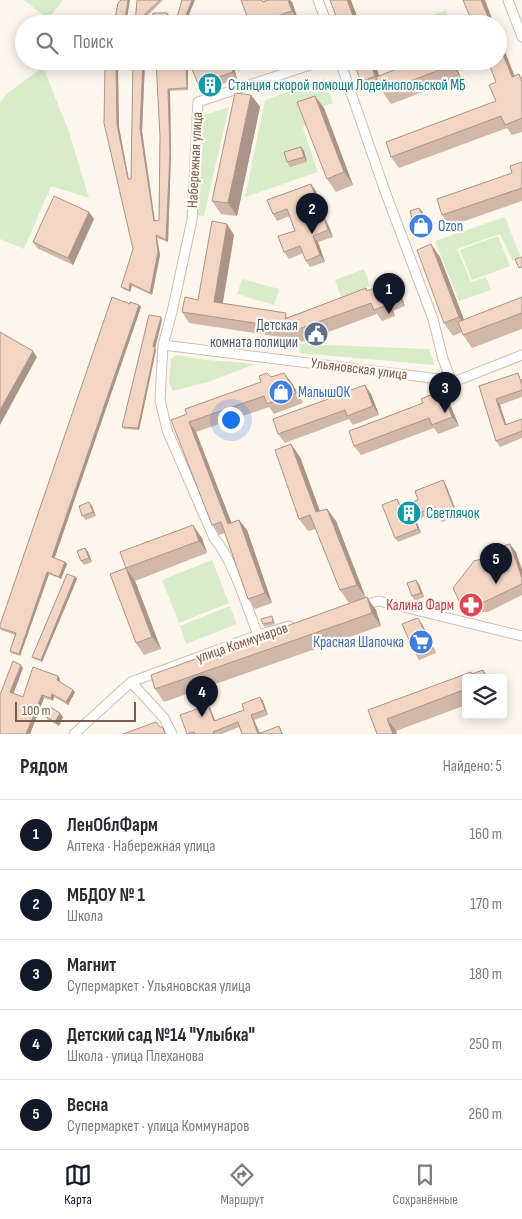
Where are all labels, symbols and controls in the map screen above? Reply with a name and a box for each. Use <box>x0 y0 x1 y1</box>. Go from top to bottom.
search box <box>15 15 507 70</box>
icon: search <box>33 29 61 57</box>
text: Поиск <box>73 31 113 54</box>
building icon: Станция скорой помощи Лодейнопольской МБ <box>197 72 223 98</box>
place label: Станция скорой помощи Лодейнопольской МБ <box>228 76 466 95</box>
street label: Набережная улица <box>183 111 207 208</box>
pin: 2 <box>296 193 328 234</box>
shop icon: Ozon <box>408 213 434 239</box>
place label: Ozon <box>438 217 463 236</box>
pin: 1 <box>373 273 405 314</box>
place label: Детская комната полиции <box>210 316 298 352</box>
public building icon: Детская комната полиции <box>303 321 329 347</box>
street label: Ульяновская улица <box>310 354 409 384</box>
pin: 3 <box>429 372 461 413</box>
shop icon: МалышОК <box>268 379 294 405</box>
place label: МалышОК <box>298 383 351 402</box>
your location <box>218 407 244 433</box>
building icon: Светлячок <box>396 500 422 526</box>
place label: Светлячок <box>426 504 480 523</box>
pin: 5 <box>480 543 512 584</box>
pharmacy icon: Калина Фарм <box>458 592 484 618</box>
place label: Калина Фарм <box>386 596 454 615</box>
street label: улица Коммунаров <box>194 618 291 668</box>
supermarket icon: Красная Шапочка <box>408 629 434 655</box>
place label: Красная Шапочка <box>313 633 404 652</box>
map controls <box>462 674 507 719</box>
button: layers <box>462 674 507 719</box>
pin: 4 <box>186 676 218 717</box>
scale bar <box>15 699 136 722</box>
text: 100 m <box>22 702 51 719</box>
text: Рядом <box>20 754 68 779</box>
text: Найдено: 5 <box>443 757 502 776</box>
text: ЛенОблФарм <box>67 814 158 837</box>
text: 1 <box>33 825 39 844</box>
text: 160 m <box>469 825 502 844</box>
text: Аптека · Набережная улица <box>67 837 215 856</box>
text: МБДОУ № 1 <box>67 884 145 907</box>
text: 2 <box>32 895 40 914</box>
text: 170 m <box>470 895 502 914</box>
text: Школа <box>67 907 103 926</box>
text: Магнит <box>67 954 116 977</box>
text: 3 <box>32 965 40 984</box>
text: 180 m <box>469 965 502 984</box>
text: Супермаркет · Ульяновская улица <box>67 977 251 996</box>
text: Детский сад №14 "Улыбка" <box>67 1024 255 1047</box>
text: 4 <box>32 1035 40 1054</box>
text: 250 m <box>469 1035 502 1054</box>
text: Школа · улица Плеханова <box>67 1047 204 1066</box>
text: Весна <box>67 1094 108 1117</box>
text: 5 <box>32 1105 40 1124</box>
text: 260 m <box>468 1105 502 1124</box>
text: Супермаркет · улица Коммунаров <box>67 1117 249 1136</box>
tab: Карта <box>64 1161 92 1208</box>
tab: Маршрут <box>220 1161 264 1208</box>
tab: Сохранённые <box>393 1161 458 1208</box>

